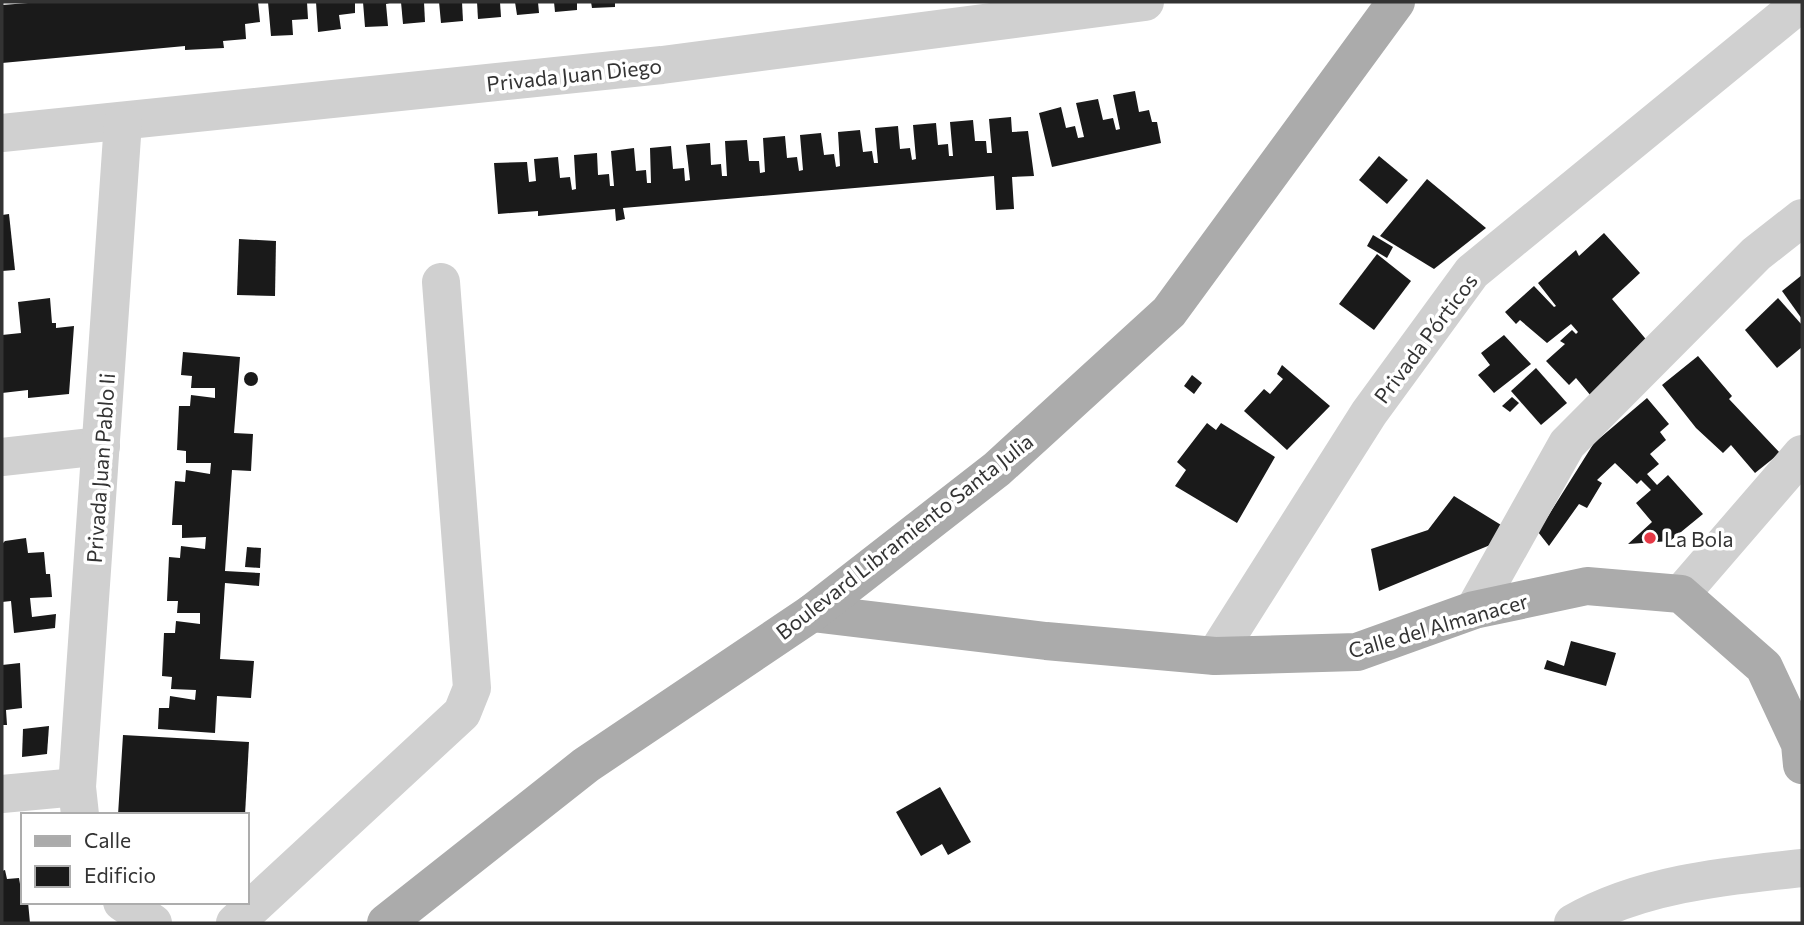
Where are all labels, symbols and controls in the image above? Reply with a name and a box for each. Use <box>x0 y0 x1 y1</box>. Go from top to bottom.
street label: Privada Juan Diego <box>485 52 663 96</box>
street label: Privada Pórticos <box>1368 268 1482 408</box>
street label: Privada Juan Pablo Ii <box>81 372 119 564</box>
street label: Boulevard Libramiento Santa Julia <box>771 428 1037 644</box>
place label: La Bola <box>1664 526 1733 551</box>
marker: La Bola <box>1642 530 1658 546</box>
street label: Calle del Almanacer <box>1345 587 1531 663</box>
legend <box>21 813 248 904</box>
text: Calle <box>84 827 131 852</box>
text: Edificio <box>84 862 156 887</box>

